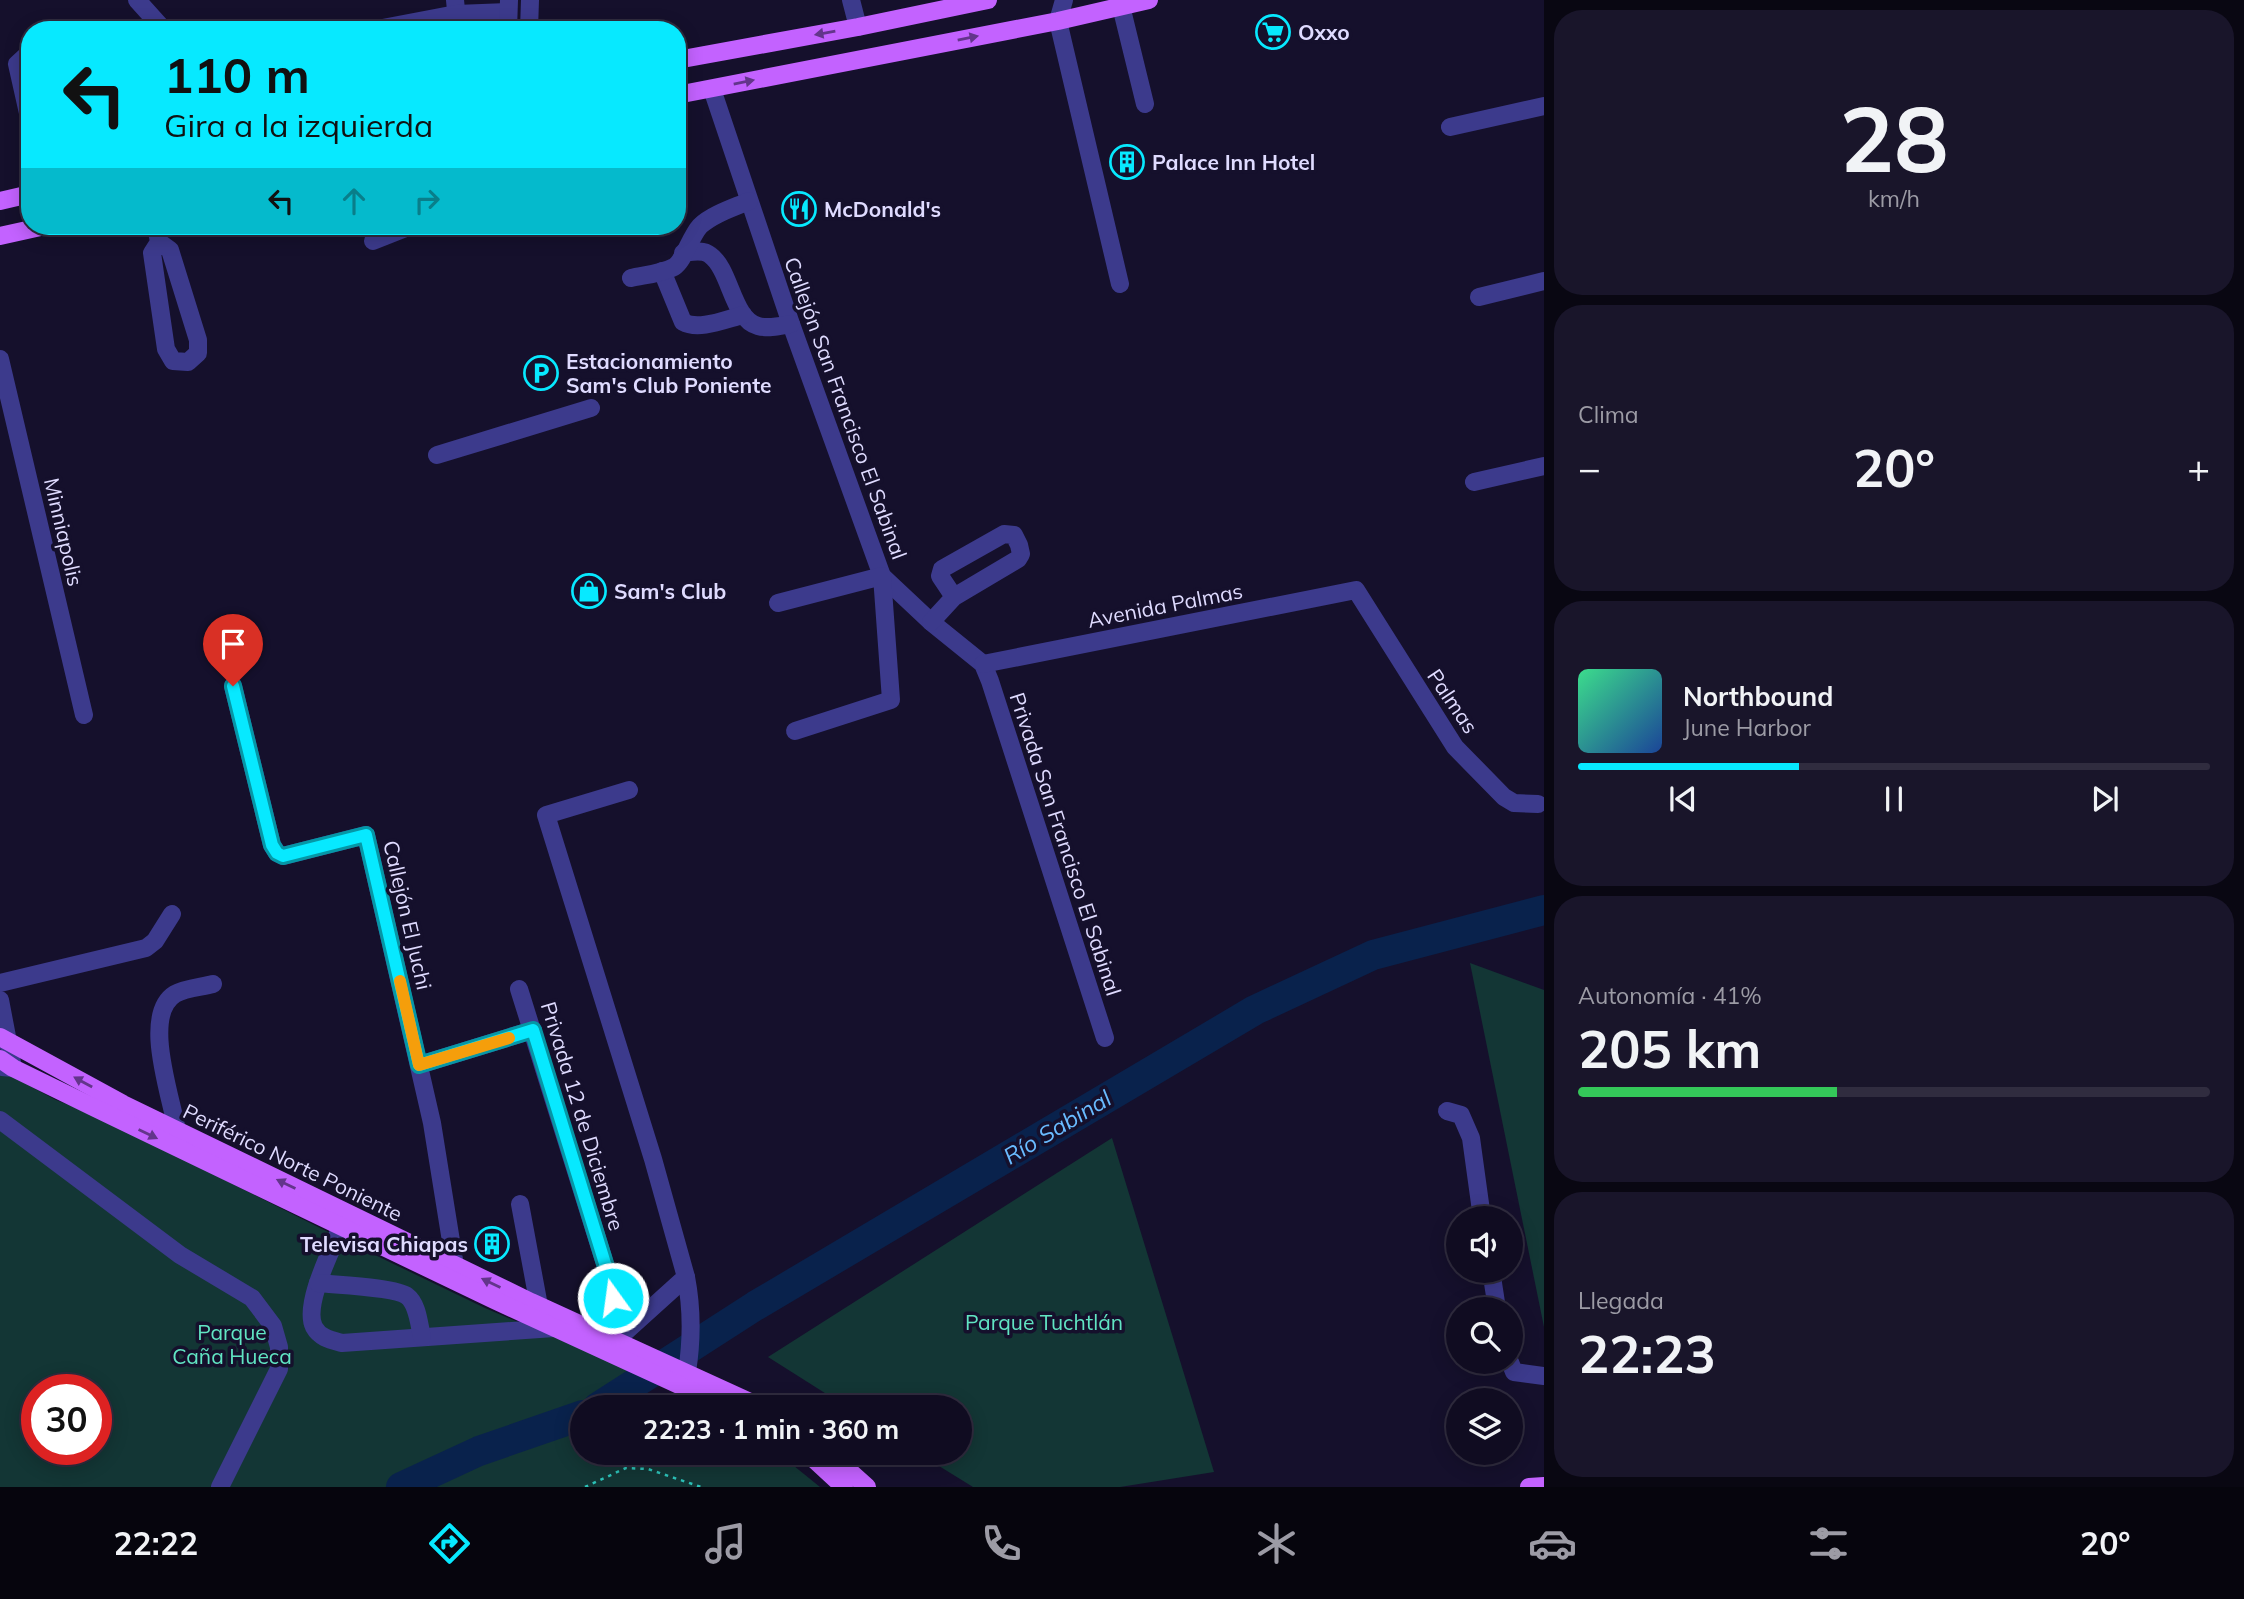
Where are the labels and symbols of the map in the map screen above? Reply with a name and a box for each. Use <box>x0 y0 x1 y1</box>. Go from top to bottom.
supermarket icon: Oxxo <box>1254 13 1292 51</box>
place label: Oxxo <box>1298 19 1350 45</box>
one-way arrow <box>814 28 836 39</box>
one-way arrow <box>957 33 979 44</box>
one-way arrow <box>733 77 755 88</box>
building icon: Palace Inn Hotel <box>1108 143 1146 181</box>
place label: Palace Inn Hotel <box>1152 149 1315 175</box>
restaurant icon: McDonald's <box>780 190 818 228</box>
place label: McDonald's <box>824 196 941 222</box>
street label: Callejón San Francisco El Sabinal <box>779 253 913 563</box>
place label: Estacionamiento Sam's Club Poniente <box>566 348 772 398</box>
parking icon: Estacionamiento Sam's Club Poniente <box>522 354 560 392</box>
street label: Minniapolis <box>39 475 89 589</box>
shop icon: Sam's Club <box>570 572 608 610</box>
street label: Avenida Palmas <box>1085 577 1245 633</box>
place label: Sam's Club <box>614 578 726 604</box>
pin <box>203 614 263 686</box>
street label: Palmas <box>1422 664 1484 738</box>
street label: Privada San Francisco El Sabinal <box>1005 689 1127 999</box>
street label: Callejón El Juchi <box>378 838 438 992</box>
street label: Privada 12 de Diciembre <box>536 998 630 1234</box>
one-way arrow <box>73 1076 93 1088</box>
water label: Río Sabinal <box>998 1083 1117 1171</box>
street label: Periférico Norte Poniente <box>179 1098 407 1226</box>
one-way arrow <box>138 1128 158 1139</box>
one-way arrow <box>276 1178 296 1189</box>
building icon: Televisa Chiapas <box>473 1225 511 1263</box>
place label: Televisa Chiapas <box>300 1231 468 1257</box>
position arrow <box>576 1261 650 1335</box>
one-way arrow <box>481 1278 501 1289</box>
park label: Parque Tuchtlán <box>965 1309 1123 1335</box>
park label: Parque Caña Hueca <box>172 1319 292 1369</box>
speed limit sign: 30 <box>21 1374 112 1465</box>

